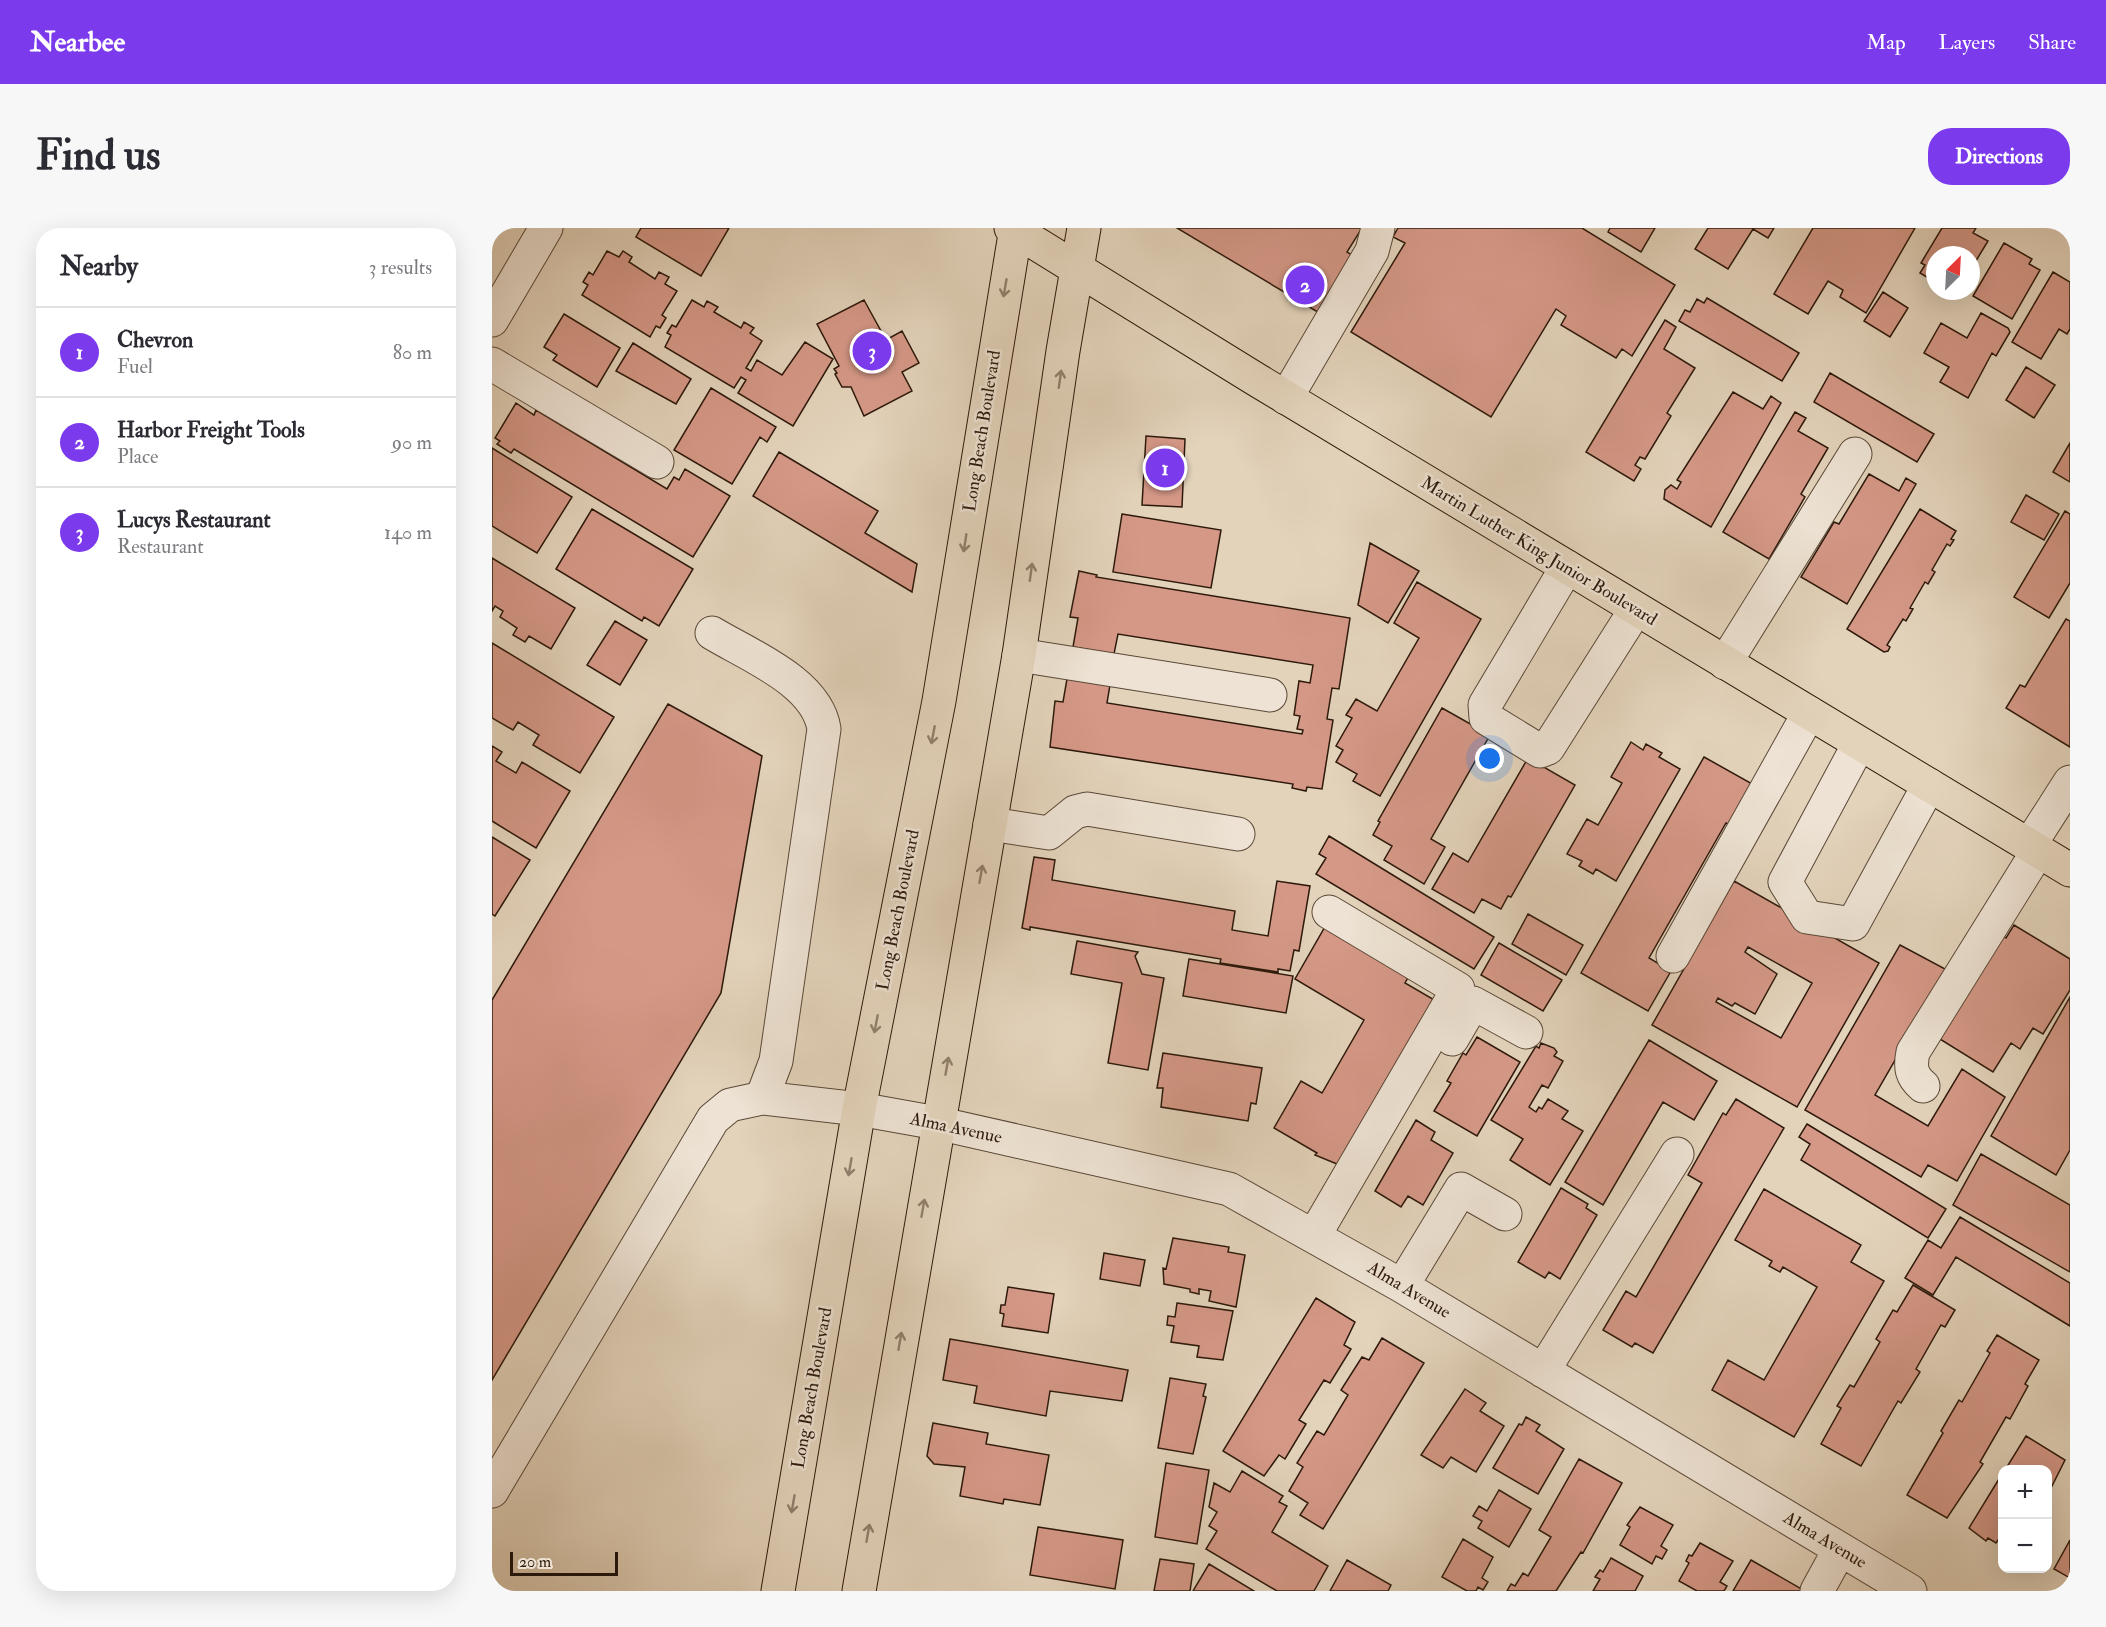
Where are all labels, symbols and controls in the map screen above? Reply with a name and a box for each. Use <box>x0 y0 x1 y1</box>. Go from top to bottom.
text: Nearbee <box>30 25 125 60</box>
text: Map <box>1866 29 1906 56</box>
text: Layers <box>1939 29 1995 56</box>
text: Share <box>2028 29 2076 56</box>
button: Directions <box>1928 128 2070 185</box>
text: Find us <box>36 130 160 182</box>
north arrow <box>1926 246 1980 300</box>
text: Nearby <box>60 251 138 283</box>
text: 3 results <box>369 255 432 280</box>
pin: 2 <box>1286 262 1324 308</box>
one-way arrow <box>1000 278 1011 298</box>
text: Chevron <box>117 326 193 354</box>
pin: 3 <box>852 328 892 374</box>
text: 1 <box>76 340 83 365</box>
text: 80 m <box>393 340 432 365</box>
street label: Long Beach Boulevard <box>958 348 1006 513</box>
text: Fuel <box>117 354 153 379</box>
one-way arrow <box>1054 370 1065 390</box>
text: Harbor Freight Tools <box>117 416 305 444</box>
text: 2 <box>74 430 85 455</box>
text: 90 m <box>392 430 432 455</box>
text: Place <box>117 444 158 469</box>
pin: 1 <box>1146 446 1184 490</box>
street label: Martin Luther King Junior Boulevard <box>1417 471 1662 631</box>
text: Lucys Restaurant <box>117 506 271 534</box>
text: 3 <box>76 520 83 545</box>
text: 140 m <box>384 520 432 545</box>
one-way arrow <box>959 533 970 552</box>
text: Restaurant <box>117 534 204 559</box>
one-way arrow <box>1026 563 1037 583</box>
one-way arrow <box>927 725 938 745</box>
your location <box>1475 744 1504 773</box>
street label: Long Beach Boulevard <box>871 828 925 992</box>
one-way arrow <box>976 864 987 884</box>
one-way arrow <box>870 1013 881 1033</box>
one-way arrow <box>942 1056 953 1076</box>
street label: Alma Avenue <box>907 1107 1004 1149</box>
one-way arrow <box>844 1156 855 1176</box>
one-way arrow <box>918 1199 929 1218</box>
street label: Alma Avenue <box>1362 1256 1455 1324</box>
street label: Long Beach Boulevard <box>786 1305 838 1470</box>
one-way arrow <box>895 1332 906 1351</box>
map controls <box>1998 1465 2052 1573</box>
button: + <box>1998 1465 2052 1519</box>
one-way arrow <box>787 1494 798 1513</box>
street label: Alma Avenue <box>1778 1506 1871 1574</box>
button: − <box>1998 1519 2052 1573</box>
one-way arrow <box>863 1524 874 1544</box>
scale bar <box>510 1549 618 1576</box>
text: 20 m <box>519 1552 551 1572</box>

